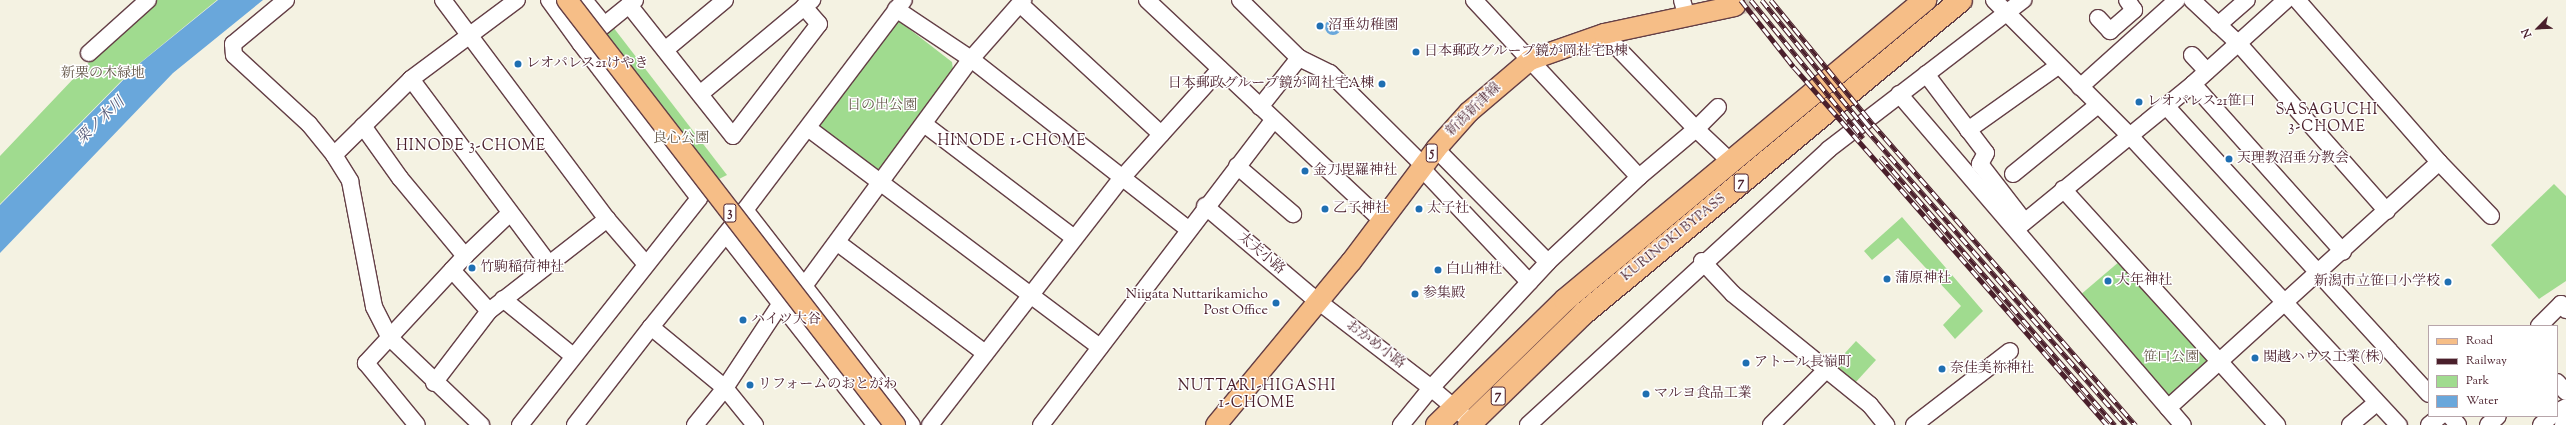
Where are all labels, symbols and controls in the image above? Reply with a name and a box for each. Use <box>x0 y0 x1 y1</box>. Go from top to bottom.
north arrow <box>2518 8 2558 48</box>
place label: 沼垂幼稚園 <box>1328 18 1398 34</box>
marker: 沼垂幼稚園 <box>1315 21 1325 31</box>
text: N <box>2518 26 2536 40</box>
place label: 日本郵政グループ鏡が岡社宅B棟 <box>1424 44 1629 60</box>
marker: 日本郵政グループ鏡が岡社宅B棟 <box>1411 47 1421 57</box>
place label: レオパレス21けやき <box>526 56 649 72</box>
marker: レオパレス21けやき <box>513 59 523 69</box>
park label: 新栗の木緑地 <box>61 66 145 82</box>
place label: 日本郵政グループ鏡が岡社宅A棟 <box>1167 76 1374 92</box>
marker: 日本郵政グループ鏡が岡社宅A棟 <box>1377 79 1387 89</box>
street label: 新潟新津線 <box>1443 80 1505 140</box>
water label: 栗ノ木川 <box>73 94 129 148</box>
place label: レオパレス21笹口 <box>2147 94 2256 110</box>
marker: レオパレス21笹口 <box>2134 97 2144 107</box>
park label: 日の出公園 <box>847 98 917 114</box>
district label: SASAGUCHI 3-CHOME <box>2276 101 2378 136</box>
park label: 良心公園 <box>653 131 709 147</box>
district label: HINODE 1-CHOME <box>937 133 1087 151</box>
district label: HINODE 3-CHOME <box>396 138 546 156</box>
road number: 5 <box>1425 142 1439 164</box>
place label: 天理教沼垂分教会 <box>2237 151 2349 167</box>
marker: 天理教沼垂分教会 <box>2224 154 2234 164</box>
place label: 金刀毘羅神社 <box>1313 163 1397 179</box>
marker: 金刀毘羅神社 <box>1300 166 1310 176</box>
road number: 7 <box>1733 172 1749 194</box>
street label: KURINOKI BYPASS <box>1618 191 1730 285</box>
place label: 乙子神社 <box>1333 201 1389 217</box>
place label: 太子社 <box>1427 201 1469 217</box>
road number: 3 <box>723 202 737 224</box>
marker: 乙子神社 <box>1320 204 1330 214</box>
marker: 太子社 <box>1414 204 1424 214</box>
street label: 太夫小路 <box>1234 230 1288 278</box>
place label: 竹駒稲荷神社 <box>480 260 564 276</box>
place label: 白山神社 <box>1446 262 1502 278</box>
marker: 竹駒稲荷神社 <box>467 263 477 273</box>
marker: 白山神社 <box>1433 265 1443 275</box>
place label: 蒲原神社 <box>1895 271 1951 287</box>
place label: 大年神社 <box>2116 273 2172 289</box>
marker: 蒲原神社 <box>1882 274 1892 284</box>
place label: 新潟市立笹口小学校 <box>2314 274 2440 290</box>
marker: 大年神社 <box>2103 276 2113 286</box>
marker: 新潟市立笹口小学校 <box>2443 277 2453 287</box>
place label: 参集殿 <box>1423 286 1465 302</box>
place label: Niigata Nuttarikamicho Post Office <box>1126 287 1268 320</box>
marker: 参集殿 <box>1410 289 1420 299</box>
marker: Niigata Nuttarikamicho Post Office <box>1271 298 1281 308</box>
place label: ハイツ大谷 <box>751 312 821 328</box>
marker: ハイツ大谷 <box>738 315 748 325</box>
street label: おかめ小路 <box>1342 317 1408 373</box>
legend <box>2428 325 2558 417</box>
text: Road <box>2466 332 2493 350</box>
park label: 笹口公園 <box>2143 350 2199 366</box>
place label: 関越ハウス工業(株) <box>2263 350 2384 366</box>
text: Railway <box>2466 352 2507 370</box>
marker: 関越ハウス工業(株) <box>2250 353 2260 363</box>
place label: アトール長嶺町 <box>1754 355 1852 371</box>
marker: アトール長嶺町 <box>1741 358 1751 368</box>
place label: 奈佳美祢神社 <box>1950 361 2034 377</box>
marker: 奈佳美祢神社 <box>1937 364 1947 374</box>
text: Park <box>2466 372 2489 390</box>
place label: リフォームのおとがわ <box>758 377 898 393</box>
district label: NUTTARI-HIGASHI 1-CHOME <box>1178 377 1336 412</box>
marker: リフォームのおとがわ <box>745 380 755 390</box>
road number: 7 <box>1490 385 1506 407</box>
place label: マルヨ食品工業 <box>1654 386 1752 402</box>
marker: マルヨ食品工業 <box>1641 389 1651 399</box>
text: Water <box>2466 392 2498 410</box>

